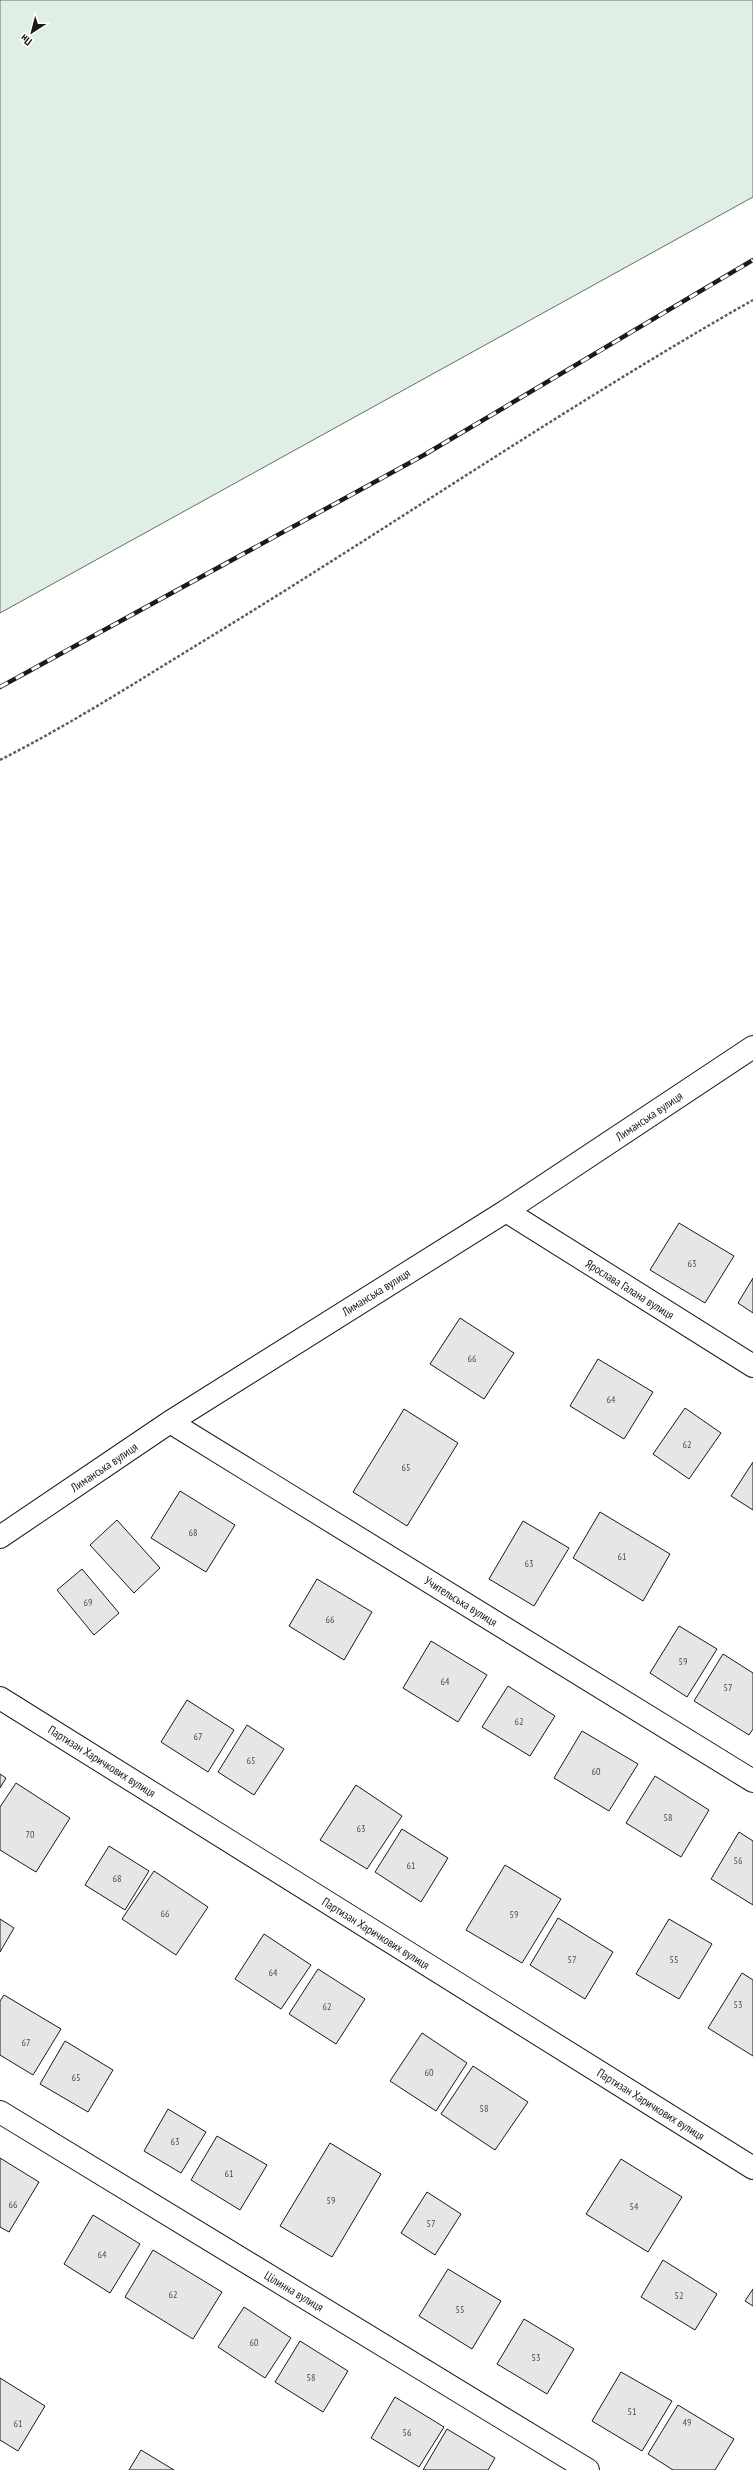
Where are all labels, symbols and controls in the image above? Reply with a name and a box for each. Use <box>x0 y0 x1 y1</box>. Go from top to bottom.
north arrow <box>12 12 52 52</box>
text: Пн <box>18 31 35 49</box>
street label: Лиманська вулиця <box>612 1088 686 1144</box>
street label: Ярослава Галана вулиця <box>583 1256 677 1322</box>
house number: 63 <box>688 1257 697 1270</box>
street label: Лиманська вулиця <box>338 1265 413 1319</box>
house number: 66 <box>468 1352 477 1365</box>
house number: 64 <box>607 1393 616 1406</box>
house number: 62 <box>683 1438 692 1451</box>
street label: Лиманська вулиця <box>67 1439 141 1495</box>
house number: 65 <box>402 1461 411 1474</box>
house number: 68 <box>189 1526 198 1539</box>
house number: 61 <box>618 1550 627 1563</box>
house number: 63 <box>525 1557 534 1570</box>
street label: Учительська вулиця <box>422 1573 501 1630</box>
house number: 69 <box>84 1596 93 1609</box>
house number: 66 <box>326 1613 335 1626</box>
house number: 59 <box>679 1655 688 1668</box>
house number: 64 <box>441 1675 450 1688</box>
house number: 57 <box>724 1681 733 1694</box>
house number: 62 <box>515 1715 524 1728</box>
street label: Партизан Харичкових вулиця <box>45 1722 159 1800</box>
house number: 67 <box>194 1730 203 1743</box>
house number: 65 <box>247 1754 256 1767</box>
house number: 60 <box>592 1765 601 1778</box>
house number: 58 <box>664 1811 673 1824</box>
house number: 63 <box>357 1822 366 1835</box>
house number: 70 <box>26 1828 35 1841</box>
house number: 56 <box>734 1854 743 1867</box>
house number: 61 <box>407 1859 416 1872</box>
house number: 68 <box>113 1872 122 1885</box>
street label: Партизан Харичкових вулиця <box>319 1894 433 1972</box>
house number: 66 <box>161 1907 170 1920</box>
house number: 59 <box>510 1908 519 1921</box>
house number: 57 <box>568 1953 577 1966</box>
house number: 55 <box>670 1953 679 1966</box>
house number: 64 <box>269 1966 278 1979</box>
house number: 53 <box>734 1998 743 2011</box>
house number: 62 <box>323 2000 332 2013</box>
house number: 67 <box>22 2036 31 2049</box>
street label: Партизан Харичкових вулиця <box>594 2065 708 2143</box>
house number: 60 <box>425 2066 434 2079</box>
house number: 65 <box>72 2071 81 2084</box>
house number: 58 <box>480 2102 489 2115</box>
house number: 63 <box>171 2135 180 2148</box>
house number: 61 <box>225 2167 234 2180</box>
house number: 59 <box>327 2194 336 2207</box>
house number: 66 <box>9 2198 18 2211</box>
house number: 54 <box>630 2200 639 2213</box>
house number: 57 <box>427 2217 436 2230</box>
house number: 64 <box>98 2248 107 2261</box>
street label: Цілинна вулиця <box>262 2267 327 2315</box>
house number: 62 <box>169 2288 178 2301</box>
house number: 52 <box>675 2289 684 2302</box>
house number: 55 <box>456 2303 465 2316</box>
house number: 60 <box>250 2336 259 2349</box>
house number: 53 <box>532 2351 541 2364</box>
house number: 58 <box>307 2371 316 2384</box>
house number: 51 <box>628 2405 637 2418</box>
house number: 49 <box>683 2416 692 2429</box>
house number: 61 <box>14 2417 23 2430</box>
house number: 56 <box>403 2426 412 2439</box>

